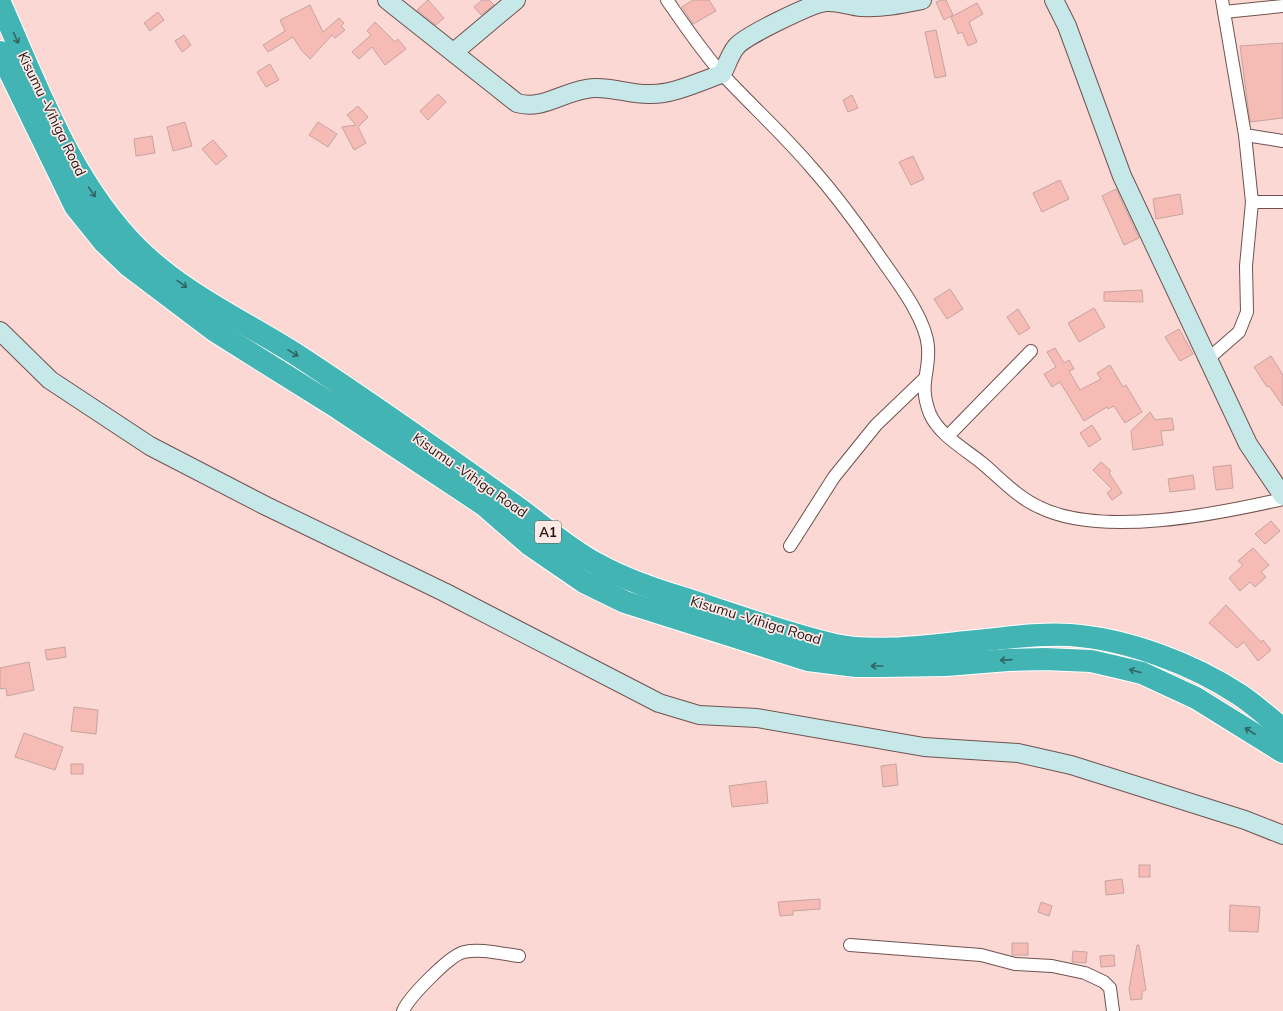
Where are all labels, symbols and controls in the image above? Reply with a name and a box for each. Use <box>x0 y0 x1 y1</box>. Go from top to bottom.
one-way arrow <box>13 32 20 44</box>
street label: Kisumu -Vihiga Road <box>14 49 90 179</box>
one-way arrow <box>88 187 96 198</box>
one-way arrow <box>177 280 188 289</box>
one-way arrow <box>287 349 299 357</box>
street label: Kisumu -Vihiga Road <box>409 429 531 521</box>
road number: A1 <box>535 521 561 543</box>
street label: Kisumu -Vihiga Road <box>688 592 824 648</box>
one-way arrow <box>1000 657 1013 664</box>
one-way arrow <box>871 662 884 670</box>
one-way arrow <box>1129 667 1142 675</box>
one-way arrow <box>1244 726 1256 734</box>

